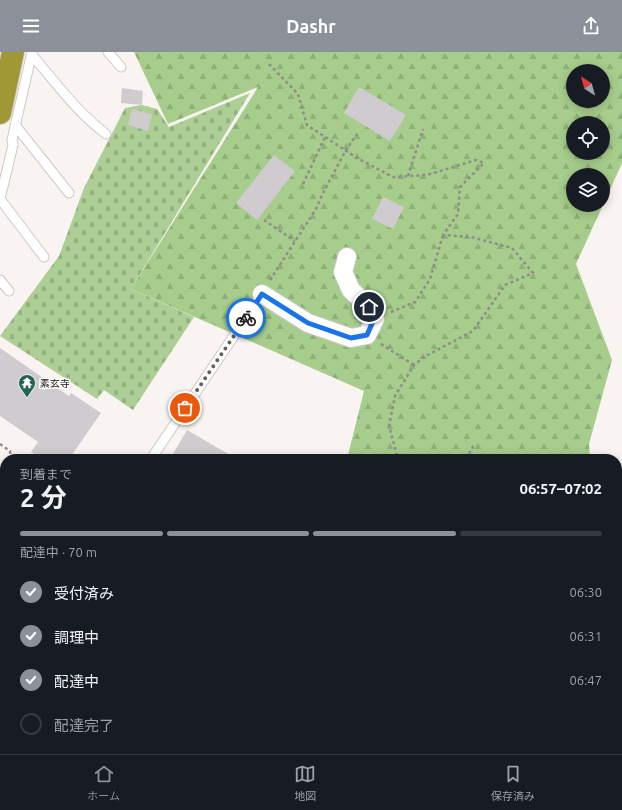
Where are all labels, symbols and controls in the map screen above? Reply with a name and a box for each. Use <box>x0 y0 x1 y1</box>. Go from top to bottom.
icon: menu <box>20 15 42 37</box>
icon: share <box>580 15 602 37</box>
text: Dashr <box>286 16 336 36</box>
north arrow <box>566 64 610 108</box>
map controls <box>566 64 610 212</box>
button: locate <box>566 116 610 160</box>
button: layers <box>566 168 610 212</box>
pin <box>352 290 386 324</box>
icon: home <box>358 296 380 318</box>
courier <box>226 298 266 338</box>
icon: bike <box>235 307 257 329</box>
temple icon: 素玄寺 <box>17 373 37 398</box>
place label: 素玄寺 <box>40 378 70 389</box>
pin <box>168 391 202 425</box>
icon: bag <box>174 397 196 419</box>
text: 到着まで <box>20 467 72 481</box>
text: 06:57–07:02 <box>519 480 602 497</box>
text: 2 分 <box>20 483 67 512</box>
text: 配達中 · 70 m <box>20 545 97 559</box>
icon: check <box>20 581 42 603</box>
text: 受付済み <box>54 585 114 602</box>
text: 06:30 <box>569 585 602 599</box>
icon: check <box>20 625 42 647</box>
text: 調理中 <box>54 629 99 646</box>
text: 06:31 <box>569 629 602 643</box>
icon: check <box>20 669 42 691</box>
text: 配達中 <box>54 673 99 690</box>
text: 06:47 <box>569 673 602 687</box>
text: 配達完了 <box>54 717 114 734</box>
tab: ホーム <box>87 763 120 803</box>
tab: 地図 <box>294 763 316 803</box>
tab: 保存済み <box>491 763 535 803</box>

